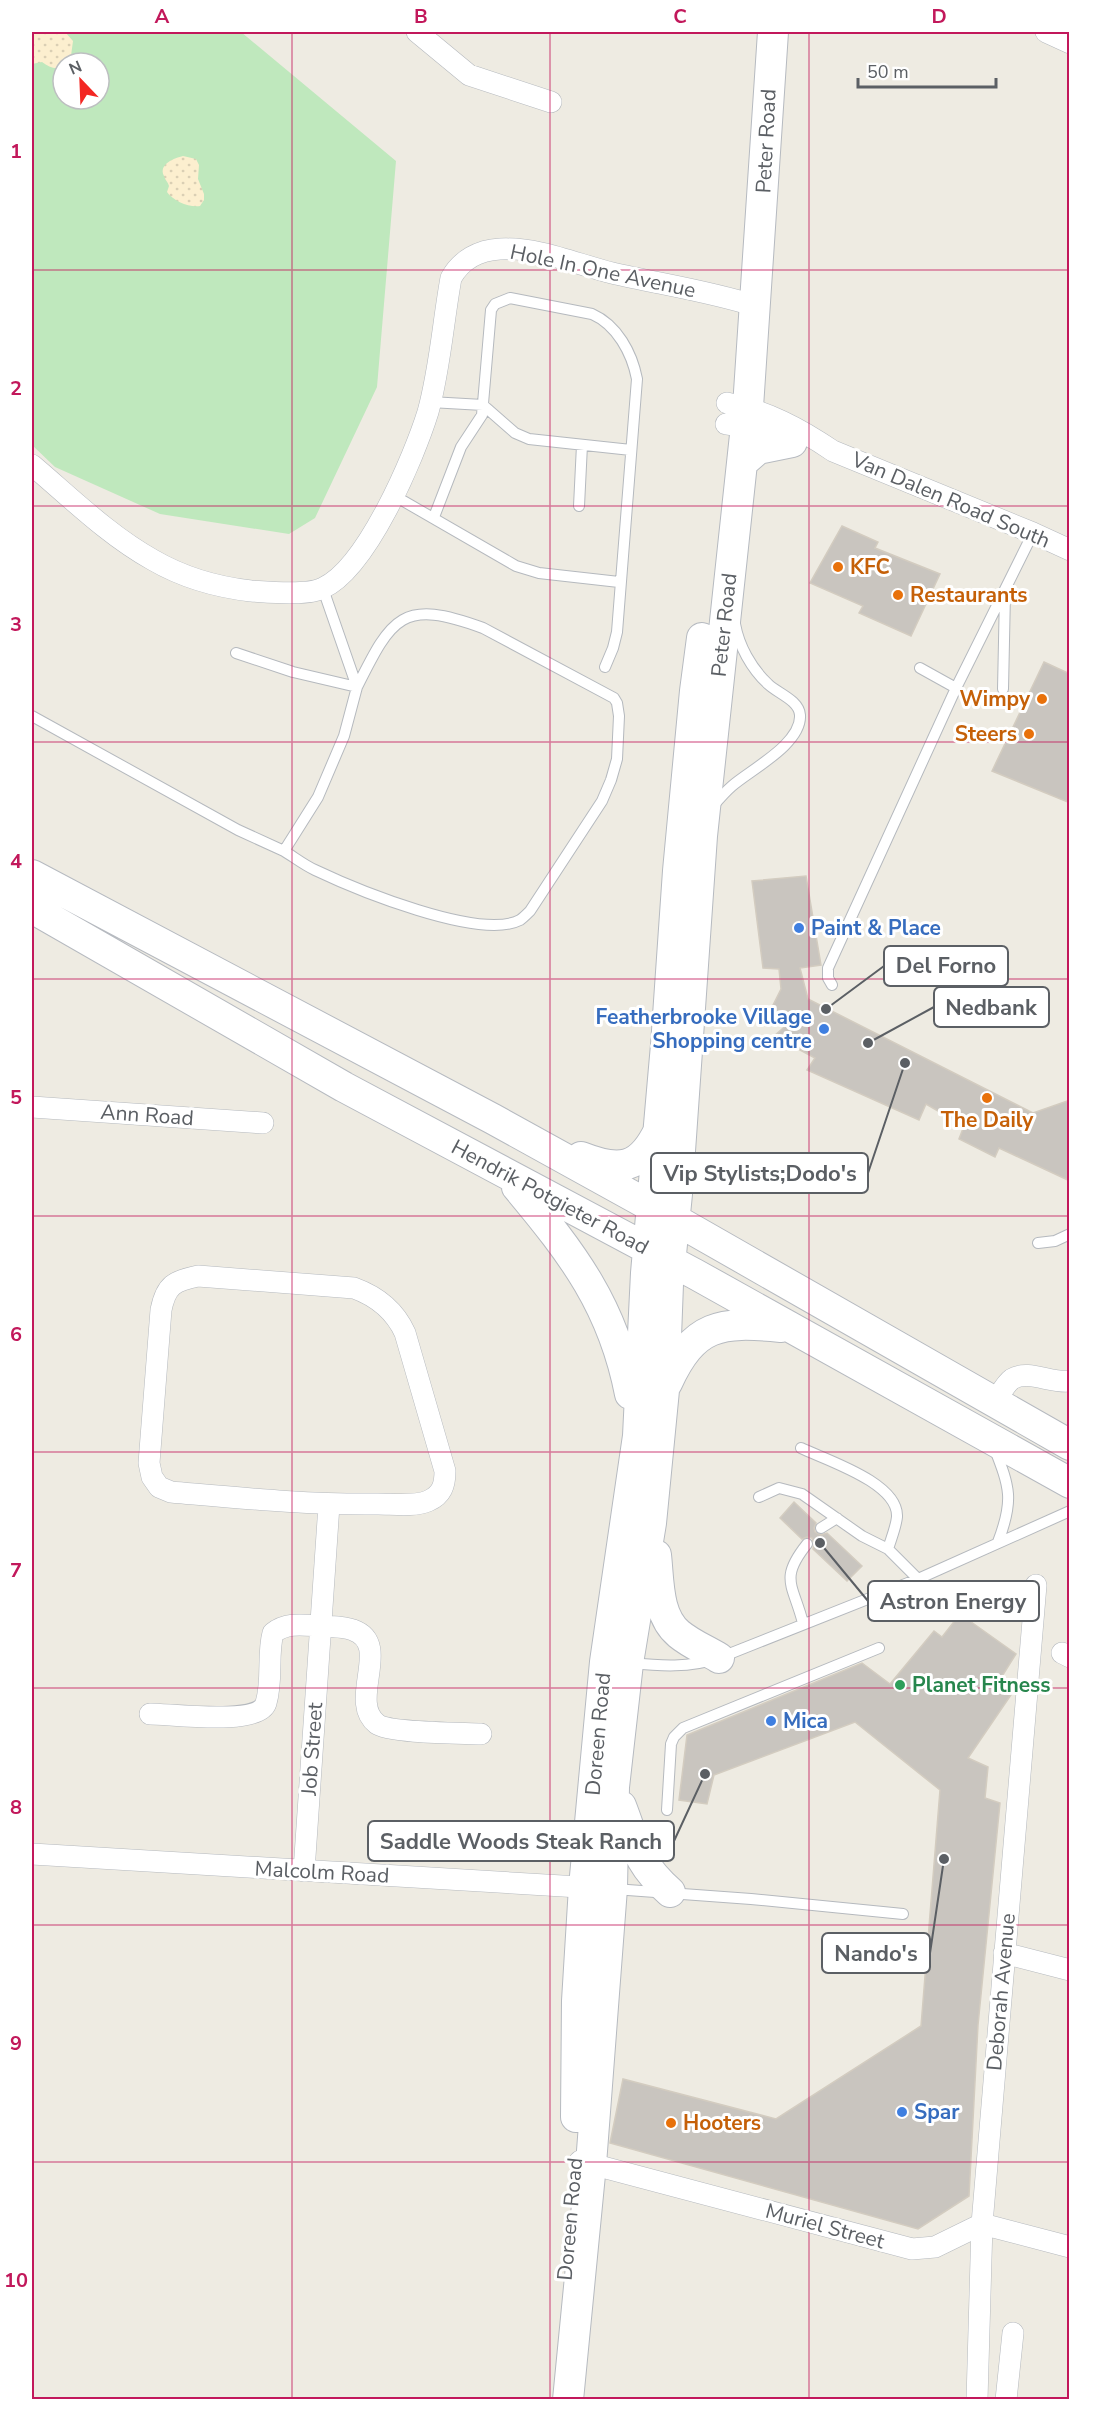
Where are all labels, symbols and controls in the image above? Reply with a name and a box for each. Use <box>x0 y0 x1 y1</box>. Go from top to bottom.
text: A <box>155 3 170 30</box>
text: B <box>414 3 428 30</box>
text: C <box>673 3 687 30</box>
text: D <box>931 3 947 30</box>
north arrow <box>51 51 111 111</box>
scale bar <box>858 51 996 89</box>
text: N <box>66 56 85 81</box>
text: 50 m <box>867 60 909 84</box>
street label: Peter Road <box>749 88 783 194</box>
text: 1 <box>10 138 22 165</box>
street label: Hole In One Avenue <box>508 238 698 304</box>
text: 2 <box>10 375 22 402</box>
street label: Van Dalen Road South <box>847 445 1054 554</box>
place label: KFC <box>850 553 890 581</box>
marker: KFC <box>831 560 845 574</box>
street label: Peter Road <box>705 572 743 678</box>
place label: Restaurants <box>910 581 1028 609</box>
marker: Restaurants <box>891 588 905 602</box>
text: 3 <box>10 611 22 638</box>
place label: Wimpy <box>959 685 1031 713</box>
marker: Wimpy <box>1035 692 1049 706</box>
place label: Steers <box>955 720 1017 748</box>
marker: Steers <box>1022 727 1036 741</box>
text: 4 <box>10 848 22 875</box>
place label: Paint & Place <box>811 914 941 942</box>
marker: Paint & Place <box>792 921 806 935</box>
callout: Del Forno <box>884 946 1008 986</box>
text: Del Forno <box>896 951 996 981</box>
callout: Nedbank <box>934 987 1049 1027</box>
text: Nedbank <box>945 993 1038 1023</box>
place label: Featherbrooke Village Shopping centre <box>596 1003 812 1055</box>
marker: Featherbrooke Village Shopping centre <box>817 1022 831 1036</box>
text: 5 <box>10 1084 22 1111</box>
marker: The Daily <box>980 1091 994 1105</box>
street label: Ann Road <box>99 1098 195 1132</box>
place label: The Daily <box>941 1106 1034 1134</box>
street label: Hendrik Potgieter Road <box>446 1133 654 1261</box>
callout: Vip Stylists;Dodo's <box>651 1153 868 1193</box>
text: Vip Stylists;Dodo's <box>662 1159 857 1189</box>
text: 6 <box>10 1321 22 1348</box>
text: 7 <box>10 1557 22 1584</box>
callout: Astron Energy <box>868 1581 1039 1621</box>
text: Astron Energy <box>880 1587 1027 1617</box>
street label: Doreen Road <box>579 1671 617 1797</box>
place label: Planet Fitness <box>912 1671 1051 1699</box>
marker: Planet Fitness <box>893 1678 907 1692</box>
street label: Job Street <box>295 1701 329 1798</box>
place label: Mica <box>783 1707 828 1735</box>
marker: Mica <box>764 1714 778 1728</box>
text: 8 <box>10 1794 22 1821</box>
callout: Saddle Woods Steak Ranch <box>368 1821 674 1861</box>
text: Saddle Woods Steak Ranch <box>380 1827 662 1857</box>
street label: Malcolm Road <box>254 1854 390 1890</box>
street label: Deborah Avenue <box>980 1912 1022 2072</box>
callout: Nando's <box>822 1933 930 1973</box>
text: Nando's <box>834 1939 918 1969</box>
text: 9 <box>10 2030 22 2057</box>
place label: Spar <box>914 2098 960 2126</box>
marker: Spar <box>895 2105 909 2119</box>
place label: Hooters <box>683 2109 761 2137</box>
marker: Hooters <box>664 2116 678 2130</box>
street label: Doreen Road <box>551 2156 589 2282</box>
street label: Muriel Street <box>762 2197 888 2256</box>
text: 10 <box>4 2267 28 2294</box>

